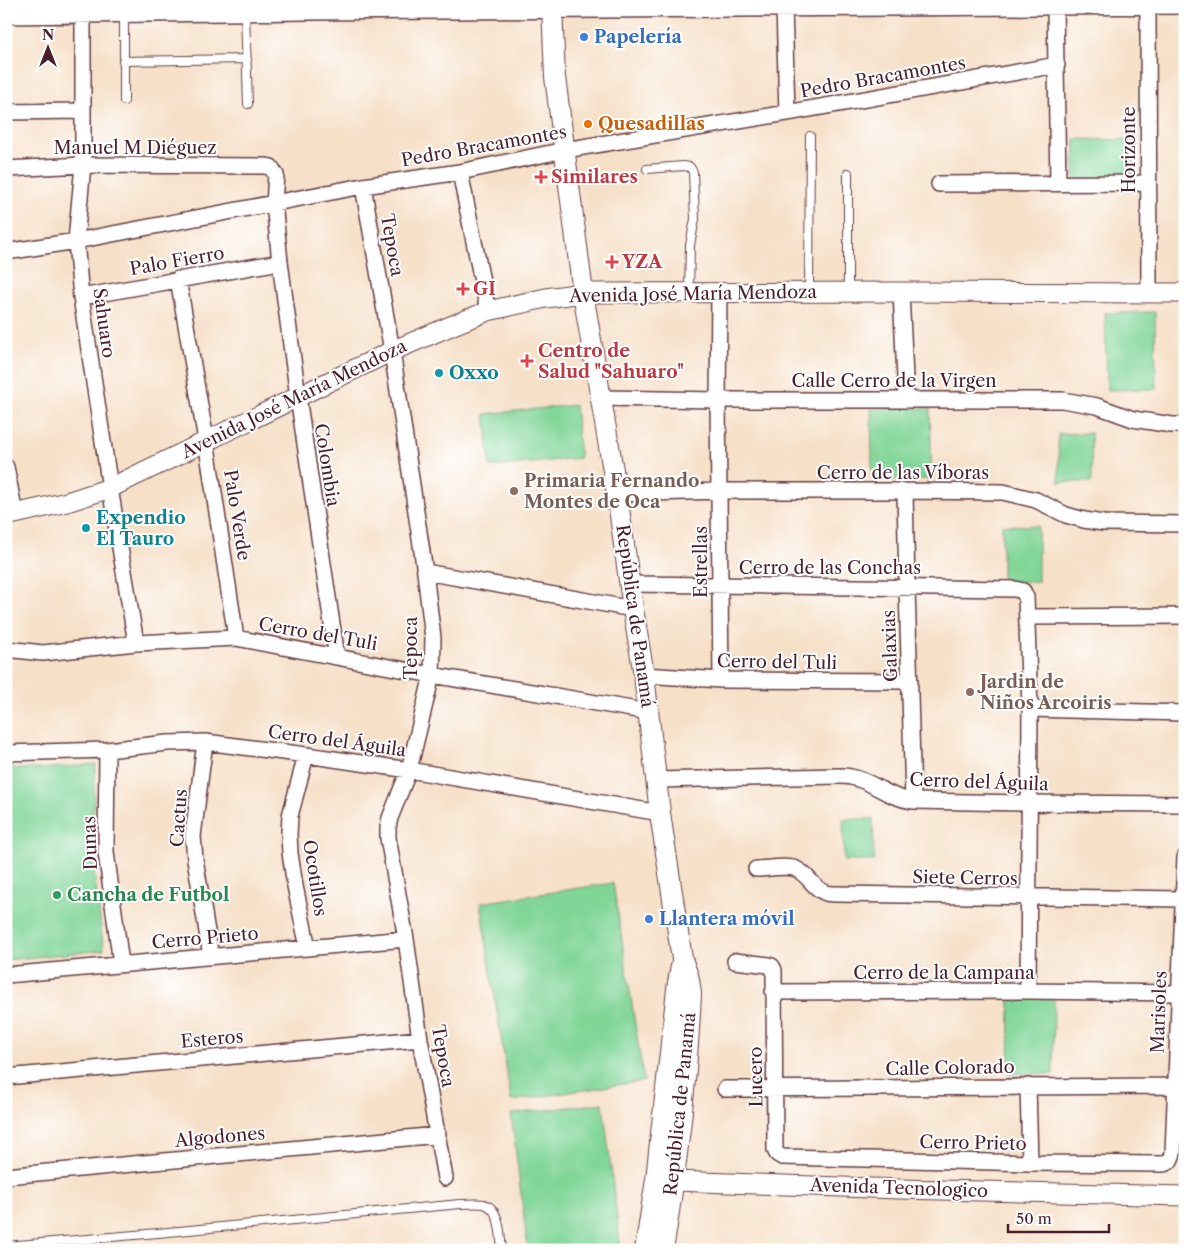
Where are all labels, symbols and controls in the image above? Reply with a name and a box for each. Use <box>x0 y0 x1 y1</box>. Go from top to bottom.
north arrow <box>22 22 72 72</box>
text: N <box>42 26 54 44</box>
place label: Papelería <box>594 26 683 48</box>
marker: Papelería <box>578 31 590 43</box>
street label: Pedro Bracamontes <box>799 52 967 102</box>
street label: Horizonte <box>1118 106 1140 194</box>
place label: Quesadillas <box>598 113 705 135</box>
marker: Quesadillas <box>582 118 594 130</box>
street label: Pedro Bracamontes <box>400 121 568 171</box>
street label: Manuel M Diéguez <box>53 137 217 159</box>
place label: Similares <box>551 166 638 188</box>
marker: Similares <box>535 171 547 183</box>
street label: Tepoca <box>376 212 408 278</box>
street label: Palo Fierro <box>128 242 226 280</box>
place label: YZA <box>621 251 663 273</box>
marker: YZA <box>606 256 618 268</box>
place label: GI <box>473 278 496 300</box>
street label: Avenida José María Mendoza <box>568 281 818 307</box>
marker: GI <box>457 283 469 295</box>
street label: Sahuaro <box>88 287 120 359</box>
street label: Avenida José María Mendoza <box>177 335 411 464</box>
place label: Centro de Salud "Sahuaro" <box>538 340 684 383</box>
marker: Centro de Salud "Sahuaro" <box>520 354 534 368</box>
place label: Oxxo <box>449 362 499 384</box>
marker: Oxxo <box>433 367 445 379</box>
street label: Calle Cerro de la Virgen <box>792 370 996 392</box>
street label: Colombia <box>310 422 345 509</box>
street label: Cerro de las Víboras <box>817 462 989 484</box>
street label: Palo Verde <box>219 468 255 562</box>
place label: Primaria Fernando Montes de Oca <box>524 470 699 513</box>
marker: Primaria Fernando Montes de Oca <box>508 485 520 497</box>
place label: Expendio El Tauro <box>96 507 186 550</box>
marker: Expendio El Tauro <box>80 522 92 534</box>
street label: República de Panamá <box>611 523 659 709</box>
street label: Estrellas <box>690 526 712 598</box>
street label: Cerro de las Conchas <box>739 557 921 579</box>
street label: Galaxias <box>878 610 902 682</box>
street label: Cerro del Tuli <box>257 613 380 655</box>
street label: Tepoca <box>400 616 422 679</box>
street label: Cerro del Tuli <box>717 650 838 674</box>
place label: Jardin de Niños Arcoiris <box>977 671 1112 714</box>
marker: Jardin de Niños Arcoiris <box>964 686 976 698</box>
street label: Cerro del Águila <box>266 719 408 762</box>
street label: Cerro del Águila <box>909 768 1050 795</box>
street label: Cactus <box>166 788 192 848</box>
street label: Dunas <box>78 815 102 871</box>
street label: Ocotillos <box>298 838 332 918</box>
street label: Siete Cerros <box>912 866 1018 890</box>
place label: Cancha de Futbol <box>67 884 229 906</box>
marker: Cancha de Futbol <box>51 889 63 901</box>
place label: Llantera móvil <box>659 908 795 930</box>
marker: Llantera móvil <box>643 913 655 925</box>
street label: Cerro Prieto <box>151 922 259 954</box>
street label: Cerro de la Campana <box>853 962 1035 984</box>
street label: Marisoles <box>1147 970 1171 1054</box>
street label: República de Panamá <box>659 1011 701 1197</box>
street label: Tepoca <box>427 1023 459 1089</box>
street label: Esteros <box>180 1025 244 1053</box>
street label: Lucero <box>744 1046 768 1108</box>
street label: Calle Colorado <box>885 1056 1015 1080</box>
street label: Algodones <box>173 1122 266 1152</box>
street label: Cerro Prieto <box>919 1131 1027 1155</box>
street label: Avenida Tecnologico <box>809 1174 988 1202</box>
scale bar <box>1008 1201 1110 1233</box>
text: 50 m <box>1016 1209 1052 1228</box>

